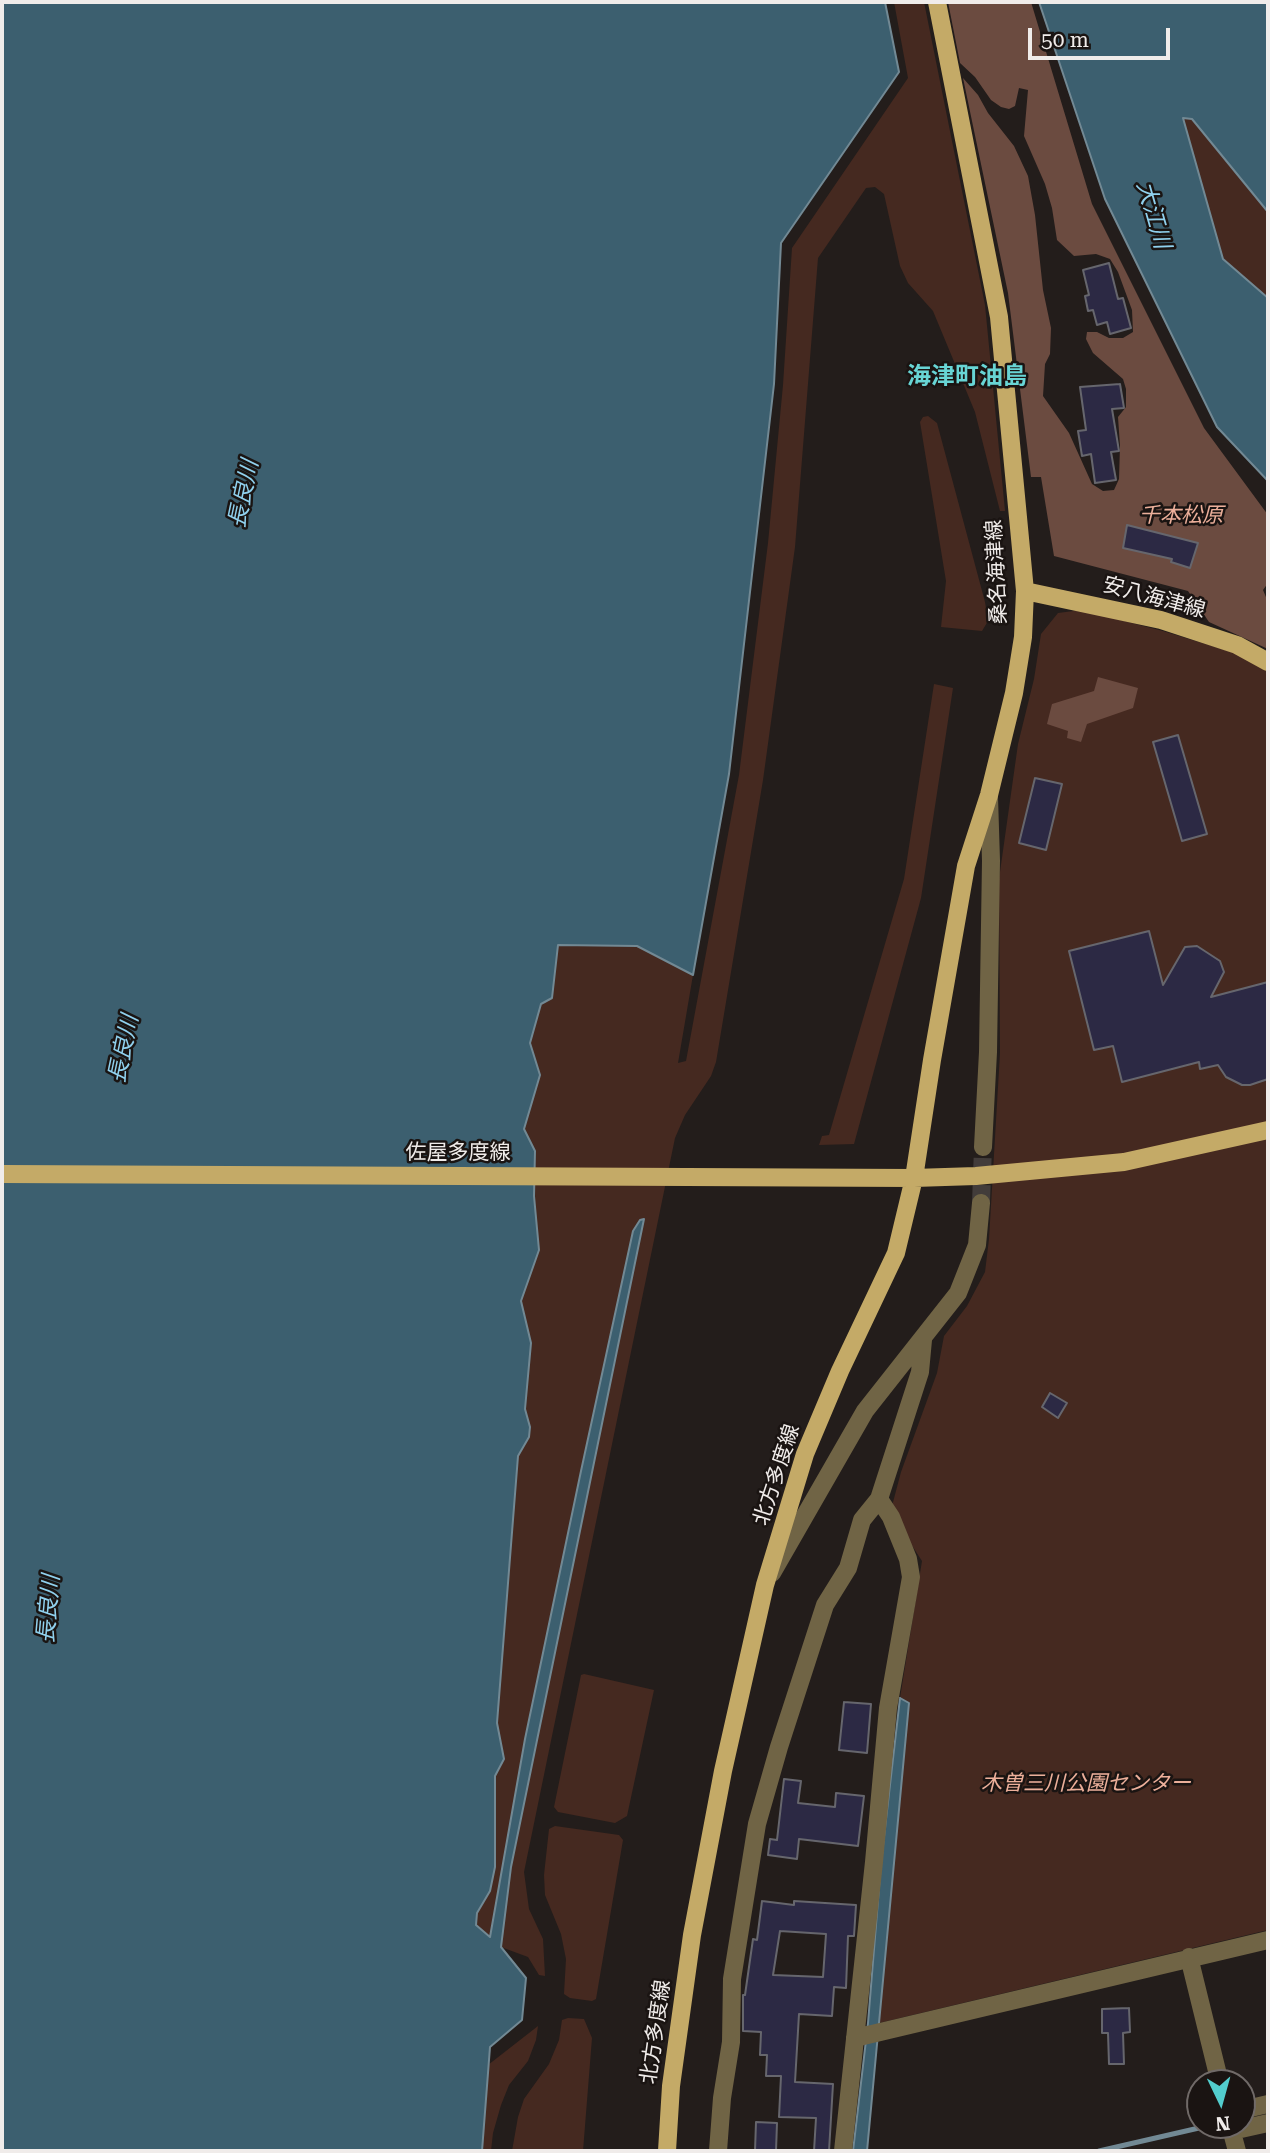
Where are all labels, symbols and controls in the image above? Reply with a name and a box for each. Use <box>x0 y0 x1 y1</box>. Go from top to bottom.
scale bar <box>1032 14 1174 58</box>
text: 50 m <box>1041 28 1089 52</box>
water label: 大江川 <box>1130 178 1176 252</box>
district label: 海津町油島 <box>907 363 1027 391</box>
water label: 長良川 <box>223 457 265 531</box>
park label: 千本松原 <box>1139 503 1223 529</box>
street label: 桑名海津線 <box>982 519 1012 625</box>
street label: 安八海津線 <box>1100 572 1208 624</box>
water label: 長良川 <box>103 1012 145 1086</box>
street label: 佐屋多度線 <box>406 1140 510 1166</box>
street label: 北方多度線 <box>749 1421 805 1529</box>
water label: 長良川 <box>32 1573 66 1645</box>
park label: 木曽三川公園センター <box>981 1771 1191 1797</box>
street label: 北方多度線 <box>636 1978 676 2086</box>
north arrow <box>1186 2069 1256 2139</box>
text: N <box>1214 2111 1231 2136</box>

